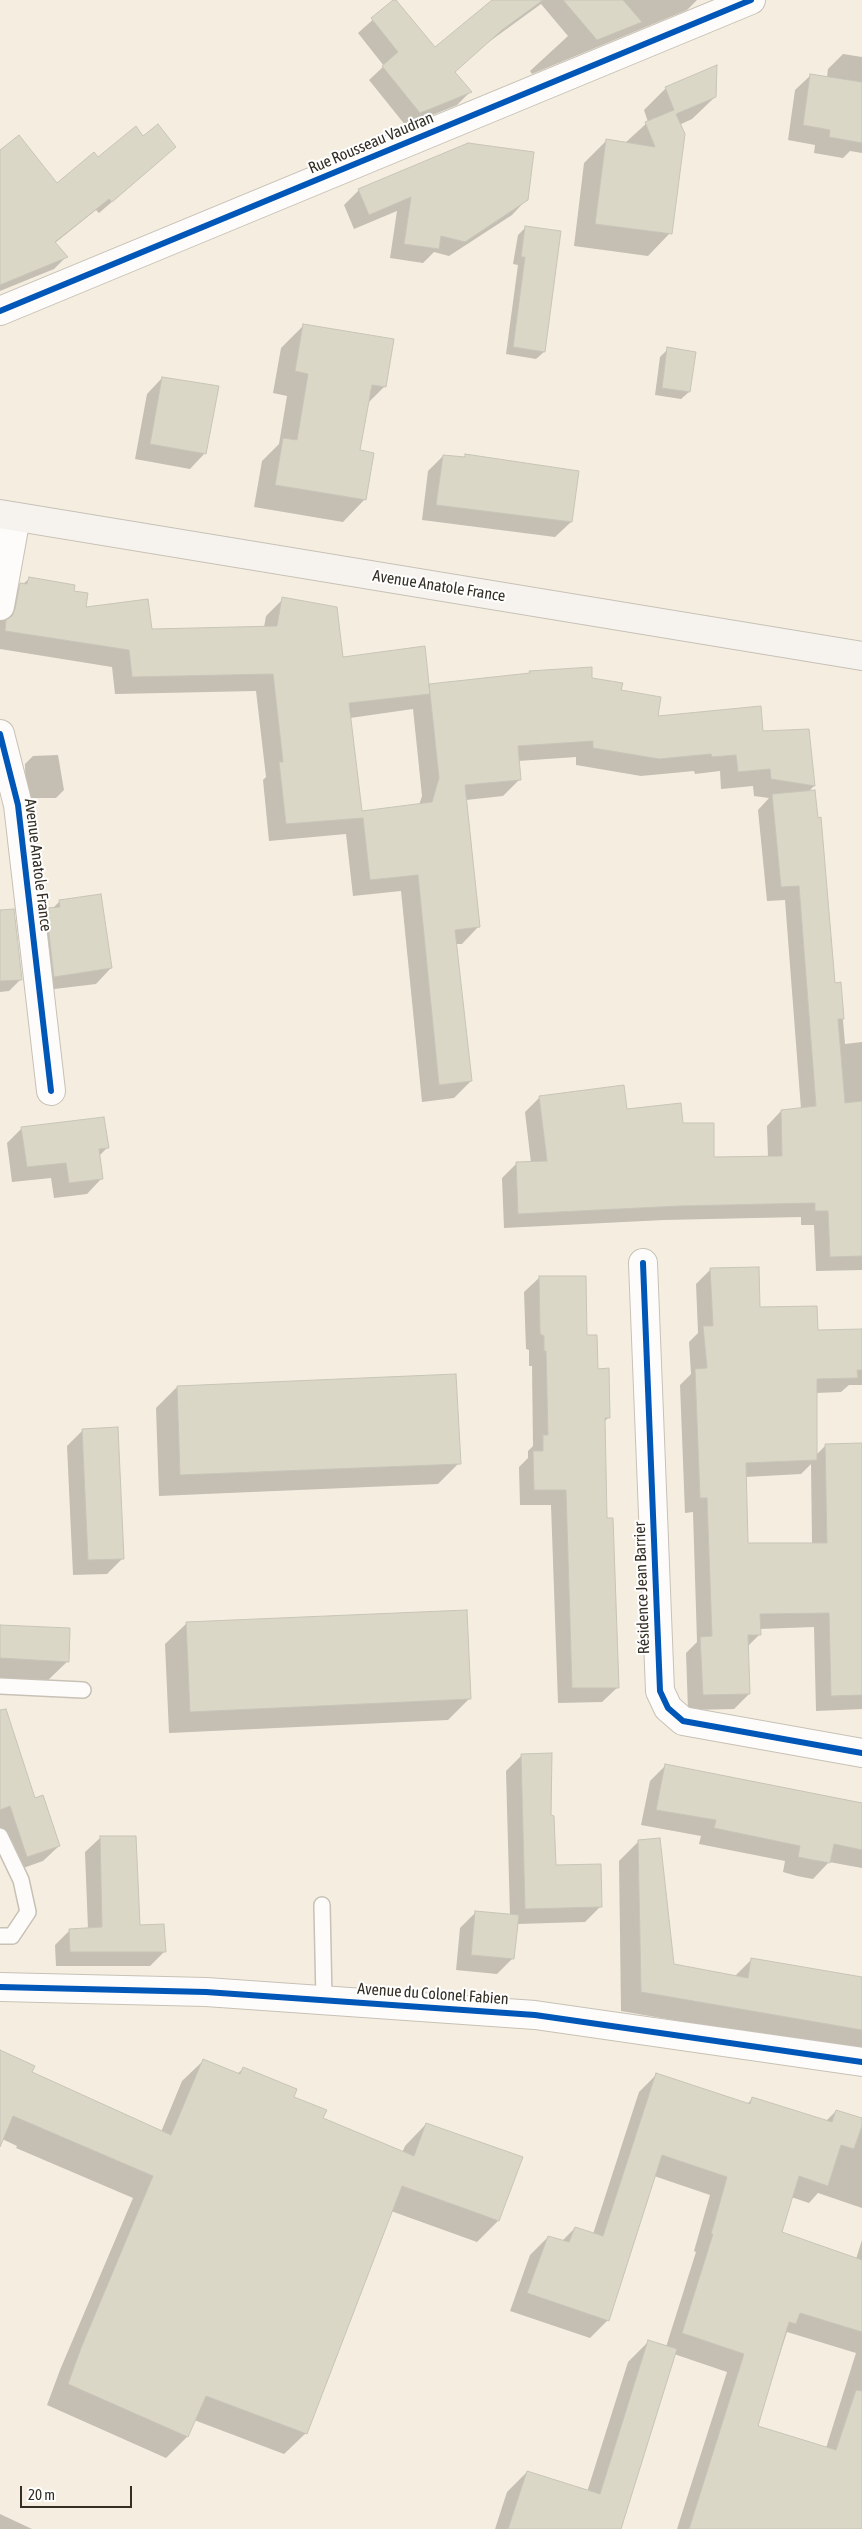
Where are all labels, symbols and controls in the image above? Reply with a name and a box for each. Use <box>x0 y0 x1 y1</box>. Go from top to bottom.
street label: Rue Rousseau Vaudran <box>306 108 436 178</box>
street label: Avenue Anatole France <box>371 566 507 606</box>
street label: Avenue Anatole France <box>20 797 56 933</box>
street label: Résidence Jean Barrier <box>630 1521 654 1655</box>
street label: Avenue du Colonel Fabien <box>357 1979 509 2009</box>
scale bar <box>22 2476 135 2508</box>
text: 20 m <box>28 2486 55 2503</box>

